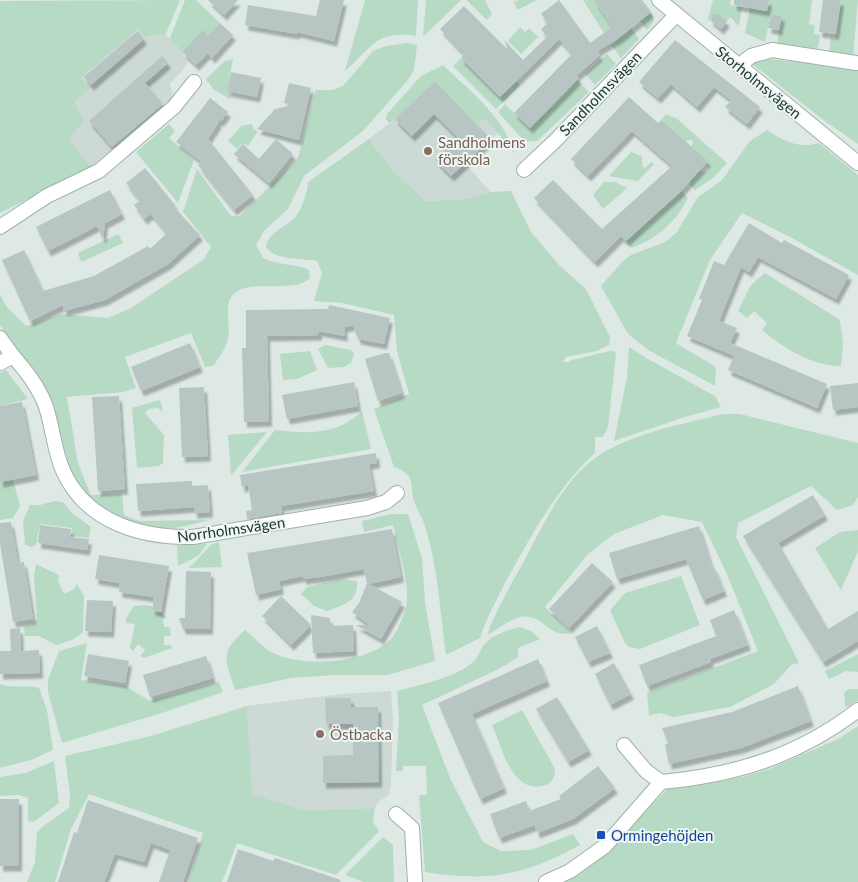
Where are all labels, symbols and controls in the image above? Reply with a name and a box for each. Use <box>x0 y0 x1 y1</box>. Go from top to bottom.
street label: Storholmsvägen <box>712 42 806 122</box>
street label: Sandholmsvägen <box>555 47 645 139</box>
place label: Sandholmens förskola <box>438 133 526 168</box>
marker: Sandholmens förskola <box>422 145 434 157</box>
street label: Norrholmsvägen <box>176 513 286 545</box>
place label: Östbacka <box>330 725 392 743</box>
marker: Östbacka <box>314 728 326 740</box>
place label: Ormingehöjden <box>611 826 713 844</box>
marker: Ormingehöjden <box>595 829 607 841</box>

